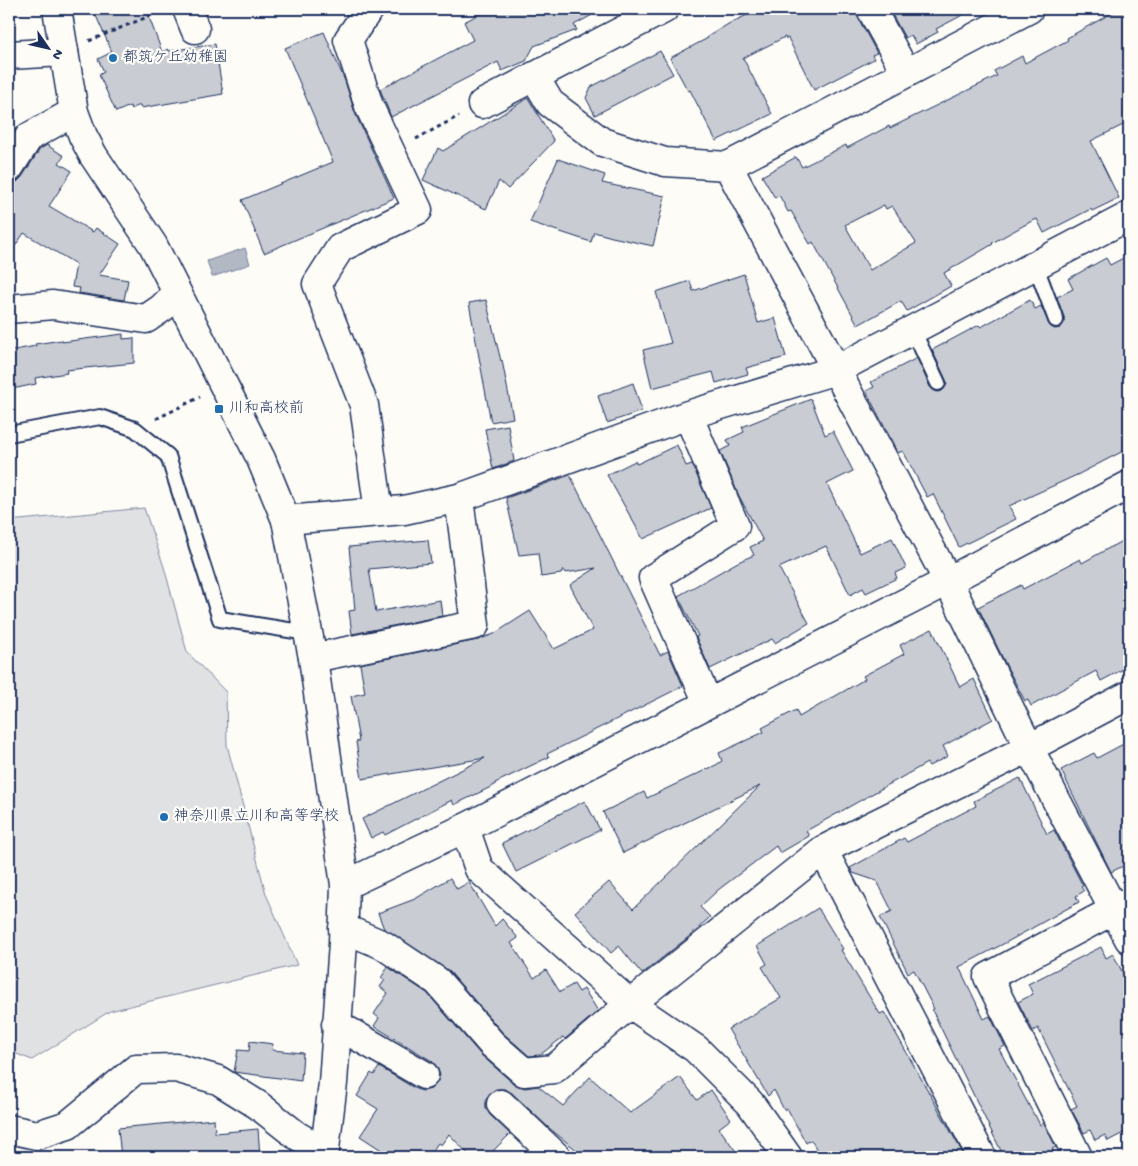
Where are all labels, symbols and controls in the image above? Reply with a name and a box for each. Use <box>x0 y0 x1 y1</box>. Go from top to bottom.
north arrow <box>22 22 72 72</box>
text: N <box>47 45 66 62</box>
place label: 都筑ケ丘幼稚園 <box>123 49 228 67</box>
marker: 都筑ケ丘幼稚園 <box>107 52 119 64</box>
place label: 川和高校前 <box>229 399 304 418</box>
marker: 川和高校前 <box>213 403 225 415</box>
place label: 神奈川県立川和高等学校 <box>174 807 339 826</box>
marker: 神奈川県立川和高等学校 <box>158 811 170 823</box>

